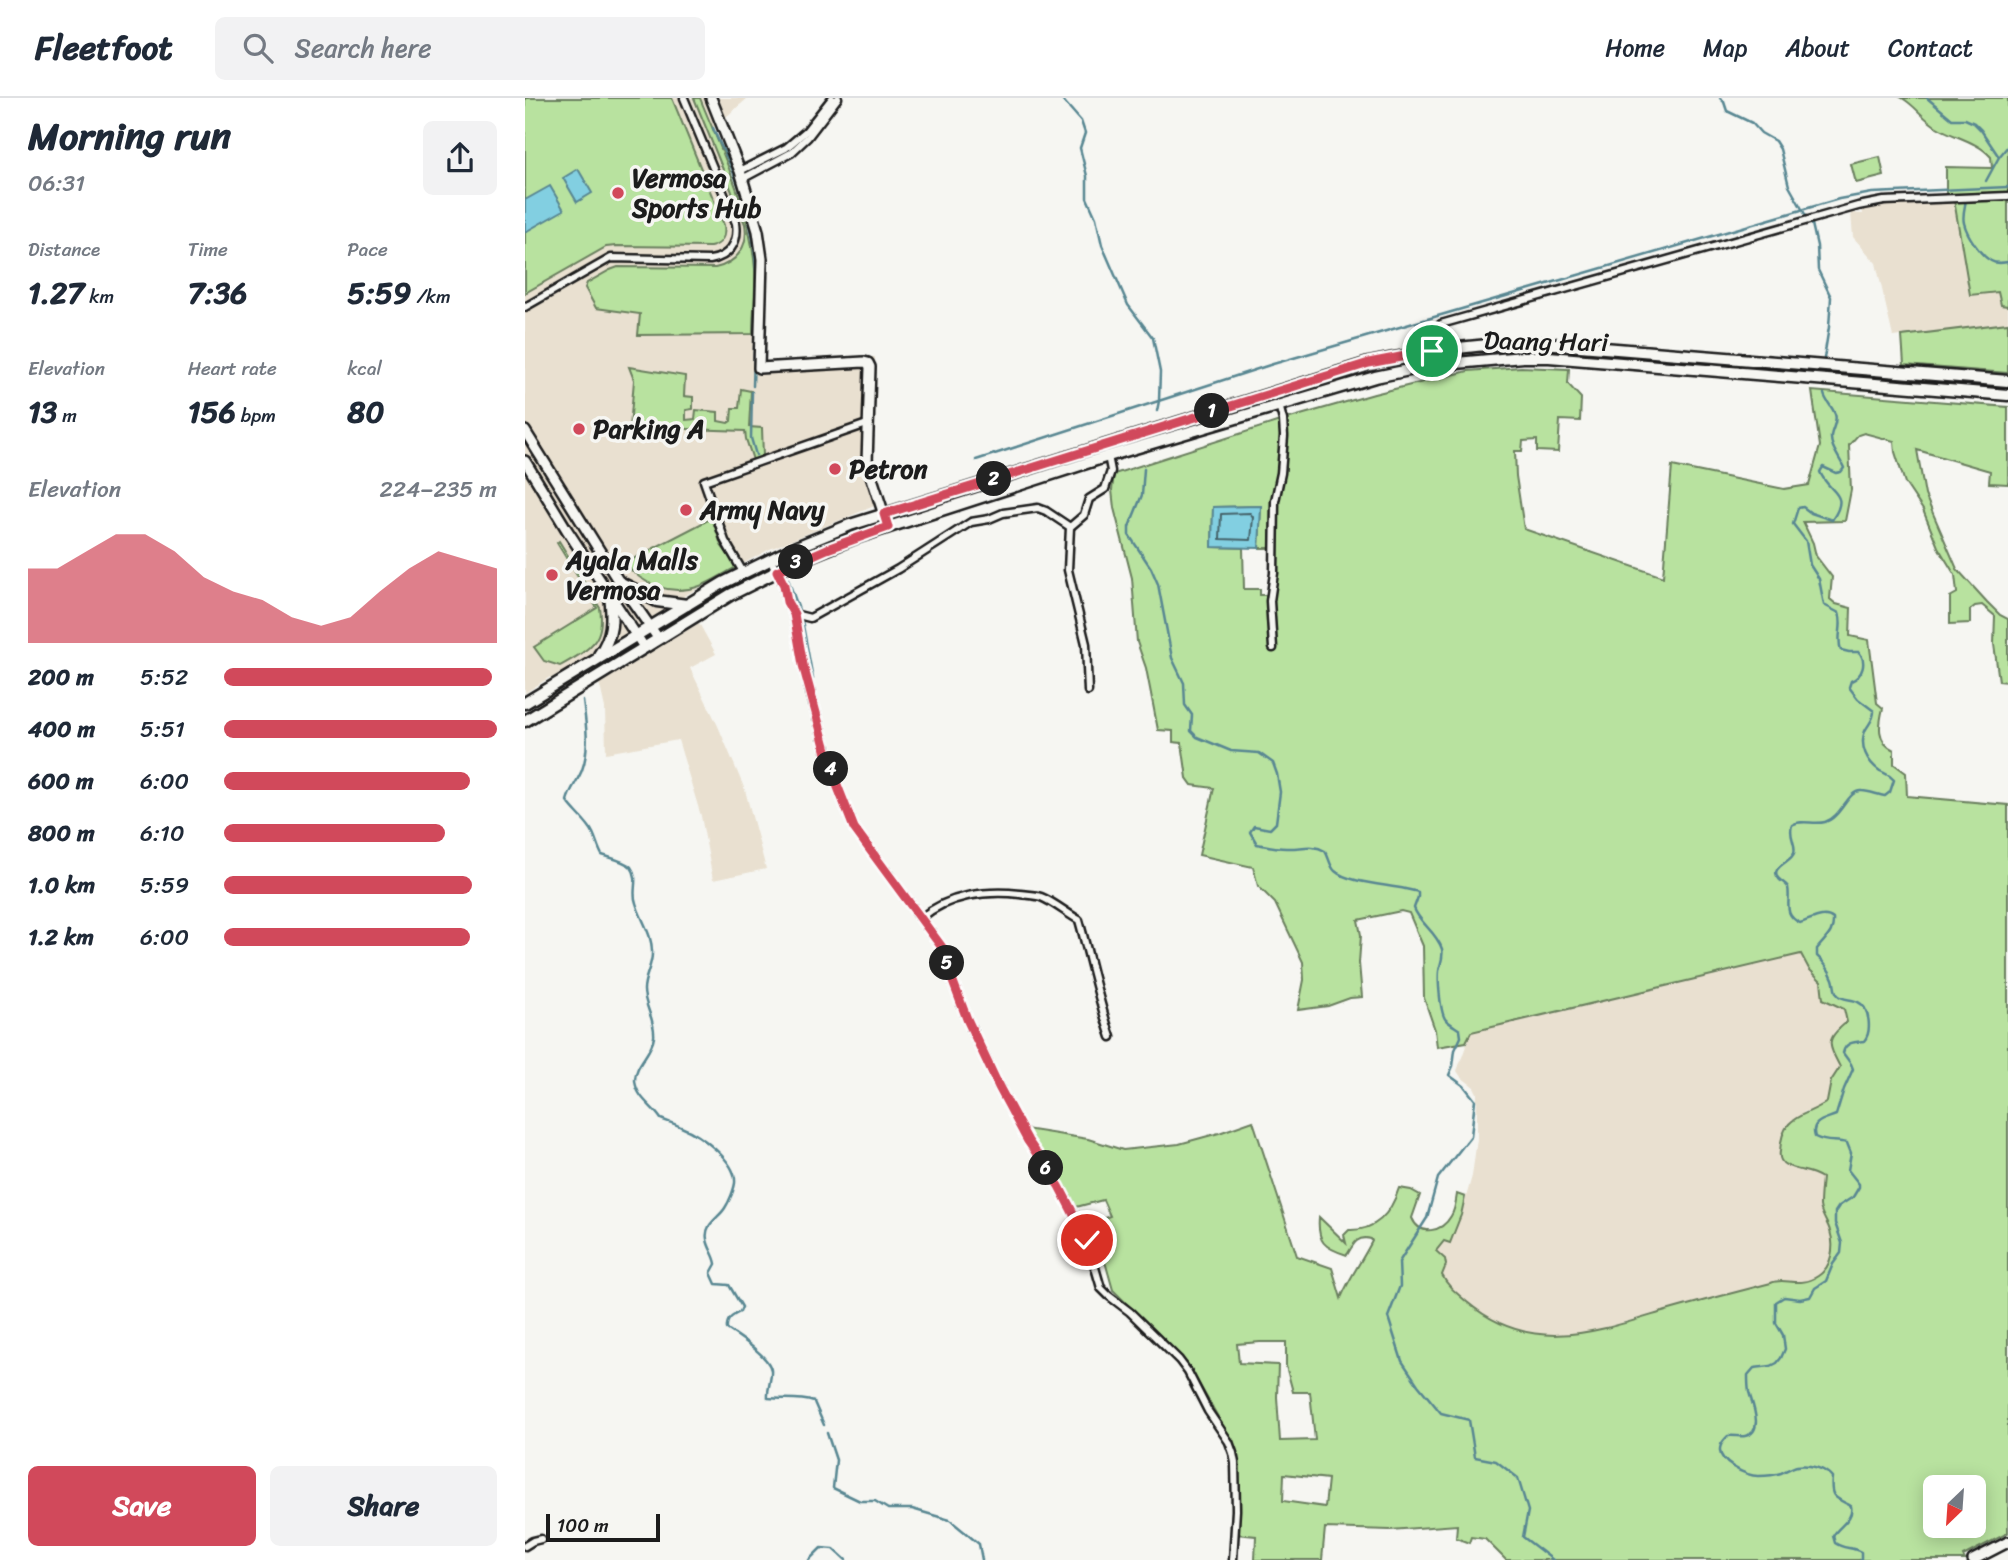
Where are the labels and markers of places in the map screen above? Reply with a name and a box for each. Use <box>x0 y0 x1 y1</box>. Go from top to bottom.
place label: Vermosa Sports Hub <box>631 155 761 231</box>
marker: Vermosa Sports Hub <box>610 185 626 201</box>
pin <box>1402 321 1462 381</box>
pin: 1 <box>1195 394 1229 428</box>
place label: Parking A <box>593 406 705 452</box>
marker: Parking A <box>571 421 587 437</box>
place label: Petron <box>849 446 928 492</box>
marker: Petron <box>827 461 843 477</box>
pin: 2 <box>977 462 1011 496</box>
place label: Army Navy <box>699 487 825 533</box>
marker: Army Navy <box>678 502 694 518</box>
place label: Ayala Malls Vermosa <box>565 537 699 613</box>
pin: 3 <box>779 545 813 580</box>
marker: Ayala Malls Vermosa <box>544 567 560 583</box>
pin: 4 <box>813 752 849 786</box>
pin: 5 <box>929 946 965 980</box>
pin: 6 <box>1029 1150 1063 1186</box>
pin <box>1057 1210 1117 1270</box>

